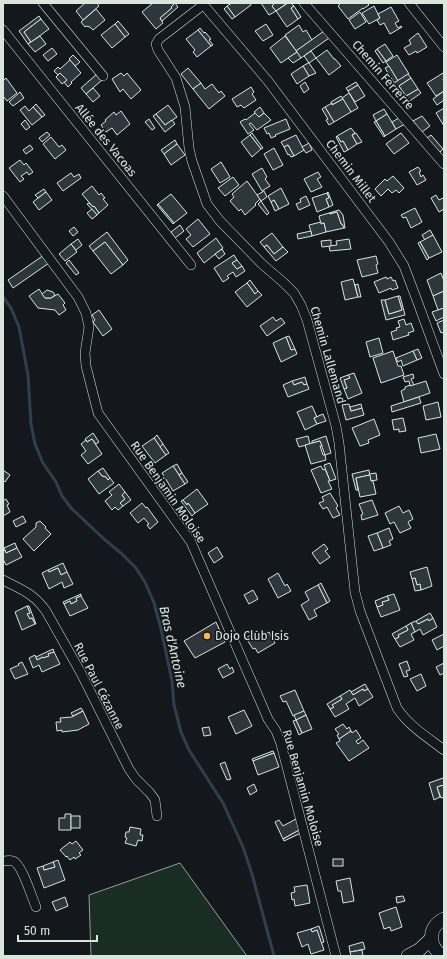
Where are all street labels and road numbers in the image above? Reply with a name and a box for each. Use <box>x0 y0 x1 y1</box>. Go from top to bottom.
street label: Chemin Ferrerre <box>349 38 417 112</box>
street label: Allée des Vacoas <box>72 101 140 180</box>
street label: Chemin Millet <box>323 137 379 206</box>
street label: Chemin Lallemand <box>307 305 349 405</box>
street label: Rue Benjamin Moloise <box>128 438 208 546</box>
street label: Rue Paul Cézanne <box>71 640 127 732</box>
street label: Rue Benjamin Moloise <box>280 728 326 848</box>

